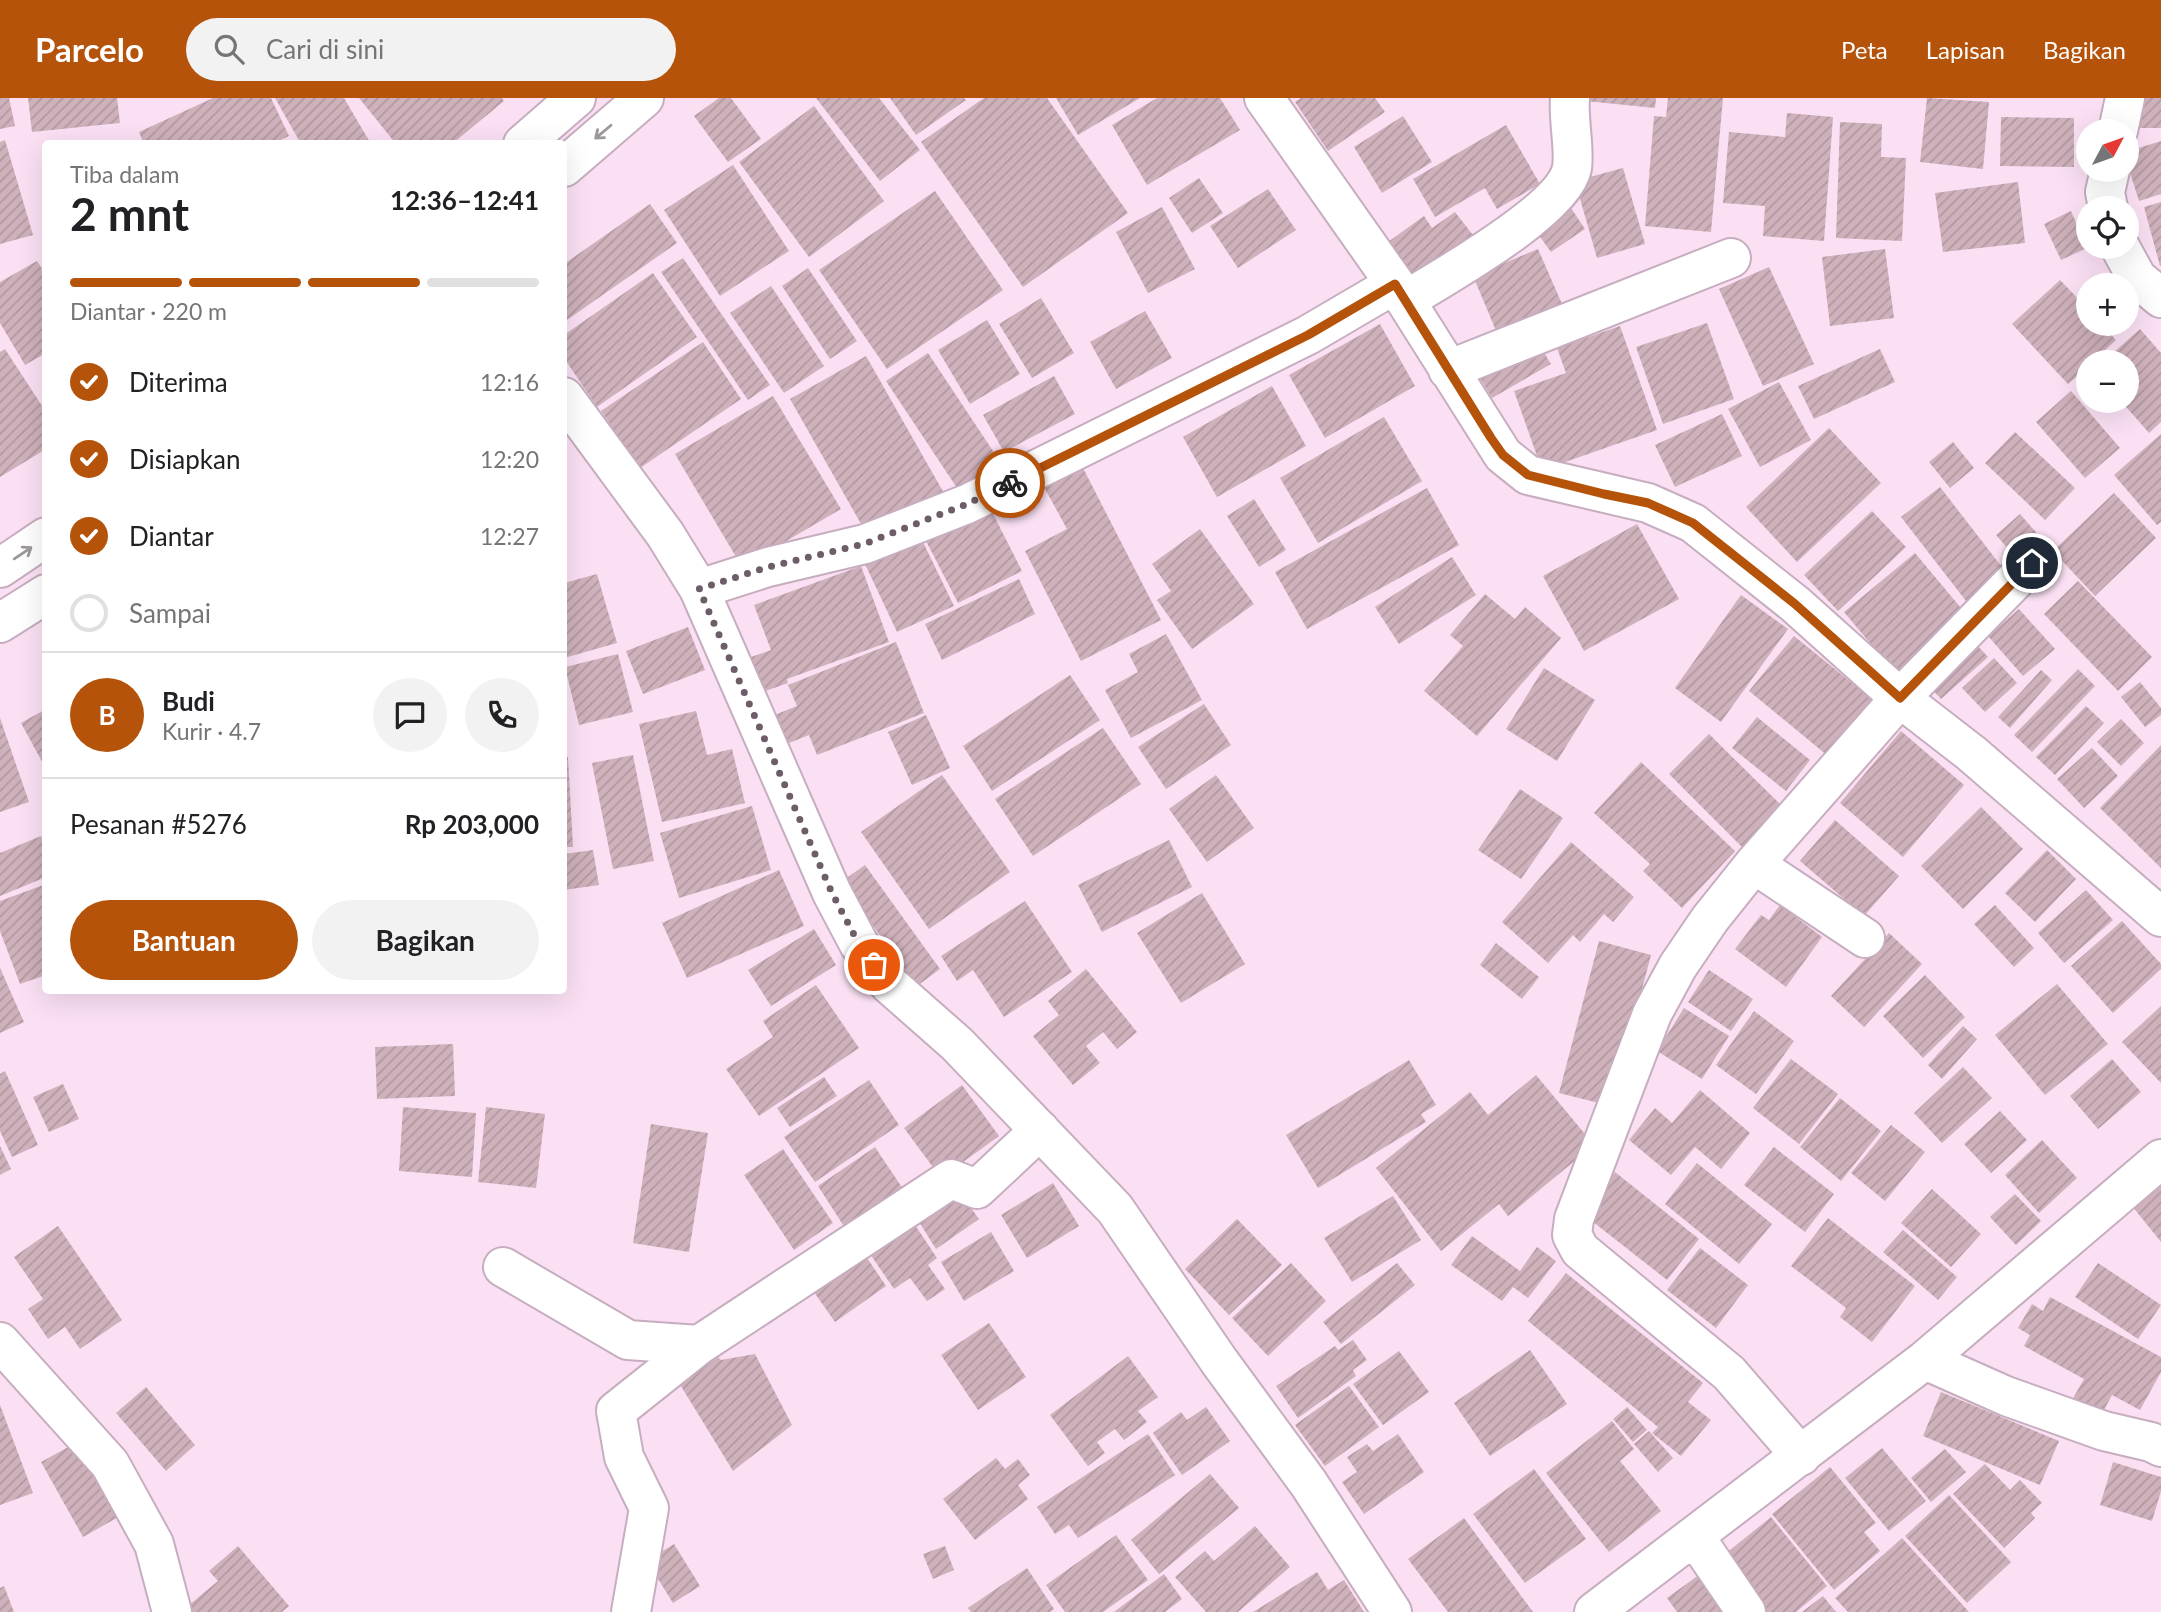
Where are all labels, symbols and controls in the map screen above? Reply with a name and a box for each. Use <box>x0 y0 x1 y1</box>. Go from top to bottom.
search box <box>186 18 676 81</box>
text: Parcelo <box>35 29 144 69</box>
icon: search <box>210 30 248 68</box>
text: Cari di sini <box>266 33 384 65</box>
text: Peta <box>1841 35 1888 64</box>
text: Lapisan <box>1926 35 2005 64</box>
text: Bagikan <box>2043 35 2126 64</box>
north arrow <box>2076 119 2138 182</box>
map controls <box>2076 119 2139 413</box>
one-way arrow <box>595 124 613 140</box>
text: Tiba dalam <box>70 160 179 188</box>
text: 12:36–12:41 <box>390 184 539 216</box>
text: 2 mnt <box>70 186 189 241</box>
button: locate <box>2076 196 2139 259</box>
button: + <box>2076 273 2139 336</box>
text: Diantar · 220 m <box>70 297 227 325</box>
button: − <box>2076 350 2139 413</box>
icon: check <box>70 363 108 401</box>
text: Diterima <box>129 366 228 398</box>
text: 12:16 <box>480 368 539 396</box>
icon: check <box>70 440 108 478</box>
text: Disiapkan <box>129 443 240 475</box>
text: 12:20 <box>480 445 539 473</box>
courier <box>975 448 1045 518</box>
icon: bike <box>991 464 1029 502</box>
icon: check <box>70 517 108 555</box>
text: Diantar <box>129 520 214 552</box>
text: 12:27 <box>480 522 539 550</box>
pin <box>2002 533 2062 593</box>
icon: home <box>2013 544 2051 582</box>
one-way arrow <box>13 545 32 560</box>
text: Sampai <box>129 597 211 629</box>
button: chat <box>373 678 447 752</box>
button: phone <box>465 678 539 752</box>
text: Budi <box>162 685 215 717</box>
text: B <box>98 699 116 731</box>
text: Kurir · 4.7 <box>162 717 261 745</box>
text: Pesanan #5276 <box>70 808 247 840</box>
text: Rp 203,000 <box>405 808 539 840</box>
button: Bantuan <box>70 900 298 980</box>
button: Bagikan <box>312 900 539 980</box>
pin <box>844 935 904 995</box>
icon: bag <box>855 946 893 984</box>

